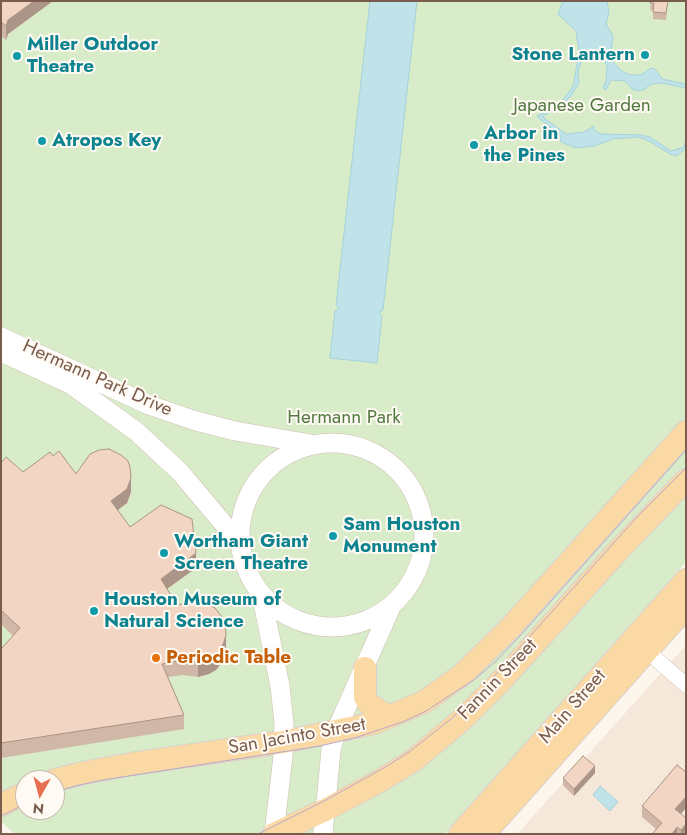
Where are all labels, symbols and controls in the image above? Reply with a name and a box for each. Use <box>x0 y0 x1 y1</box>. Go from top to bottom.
place label: Miller Outdoor Theatre <box>27 34 158 78</box>
place label: Stone Lantern <box>512 44 635 66</box>
marker: Stone Lantern <box>639 49 651 61</box>
marker: Miller Outdoor Theatre <box>11 50 23 62</box>
park label: Japanese Garden <box>513 95 651 117</box>
place label: Arbor in the Pines <box>484 123 565 167</box>
place label: Atropos Key <box>52 130 161 152</box>
marker: Atropos Key <box>36 135 48 147</box>
marker: Arbor in the Pines <box>468 139 480 151</box>
street label: Hermann Park Drive <box>19 336 175 422</box>
park label: Hermann Park <box>287 407 401 429</box>
place label: Sam Houston Monument <box>343 514 460 558</box>
marker: Sam Houston Monument <box>327 530 339 542</box>
place label: Wortham Giant Screen Theatre <box>174 531 308 575</box>
marker: Wortham Giant Screen Theatre <box>158 547 170 559</box>
place label: Houston Museum of Natural Science <box>104 589 281 633</box>
marker: Houston Museum of Natural Science <box>88 605 100 617</box>
street label: Fannin Street <box>454 635 542 725</box>
place label: Periodic Table <box>166 647 291 669</box>
marker: Periodic Table <box>150 652 162 664</box>
street label: Main Street <box>535 665 611 749</box>
street label: San Jacinto Street <box>227 714 367 760</box>
north arrow <box>15 770 65 820</box>
text: N <box>32 798 45 819</box>

